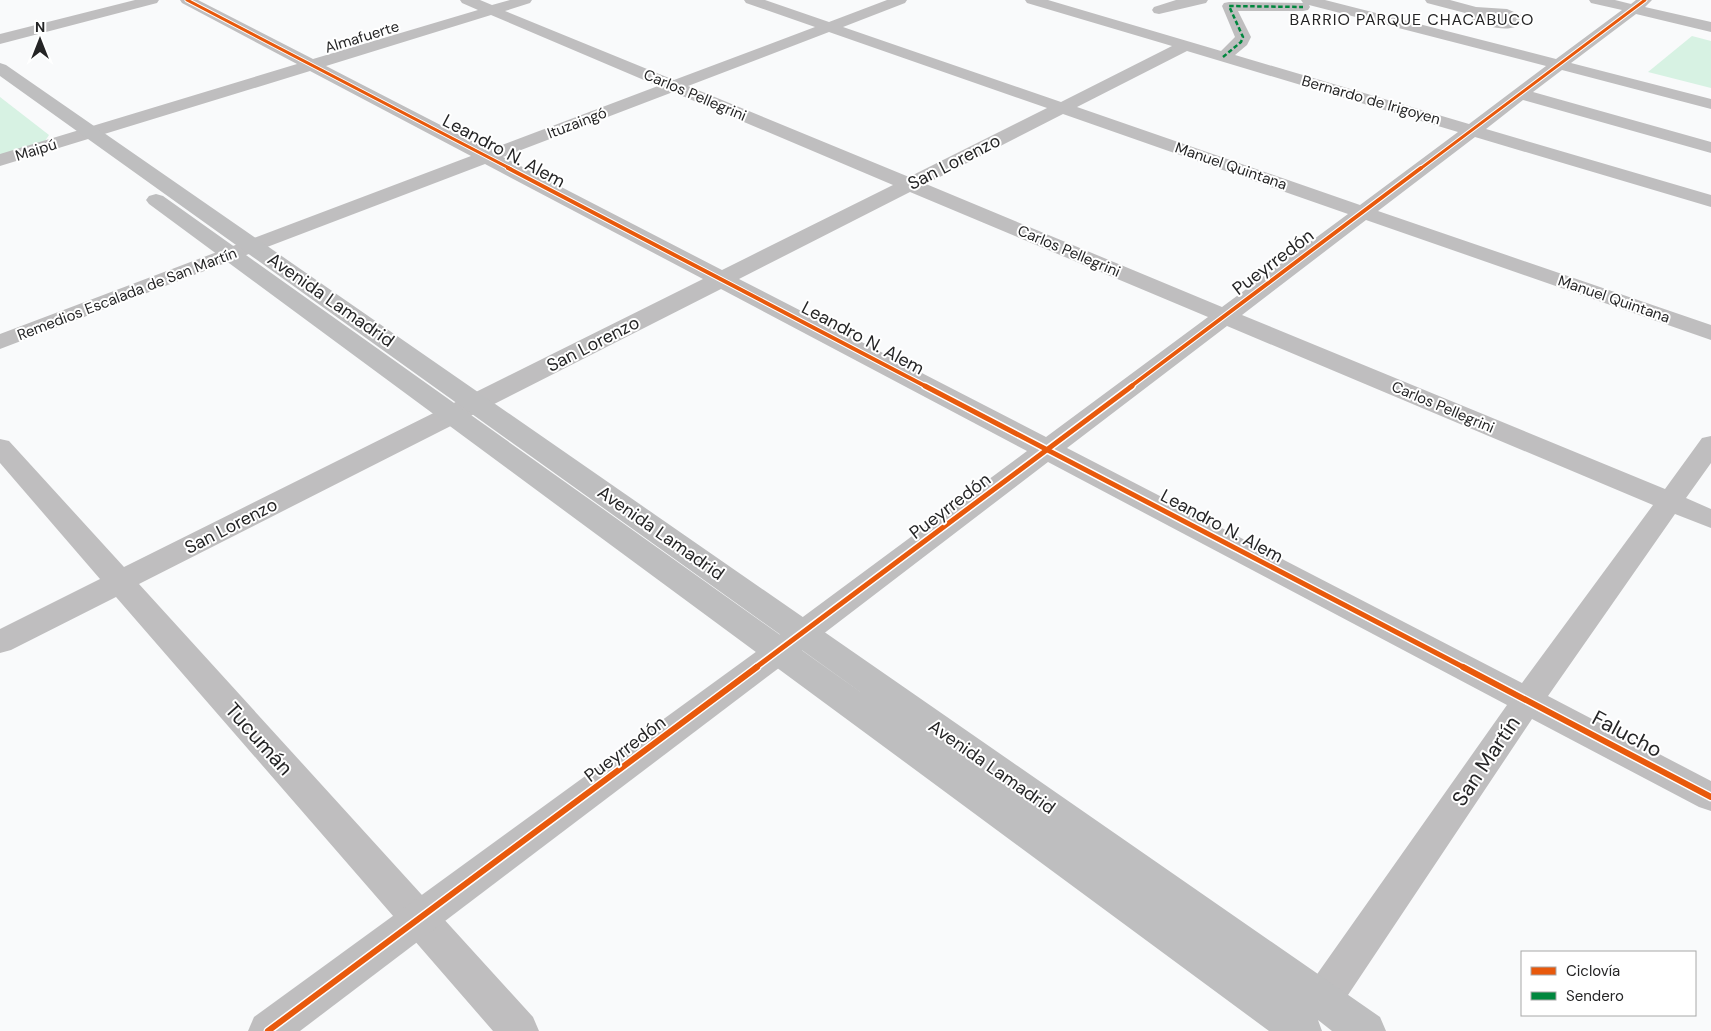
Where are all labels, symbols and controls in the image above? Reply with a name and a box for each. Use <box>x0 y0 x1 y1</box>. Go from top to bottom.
district label: BARRIO PARQUE CHACABUCO <box>1290 9 1534 30</box>
north arrow <box>15 15 65 65</box>
street label: Almafuerte <box>322 16 402 58</box>
text: N <box>35 18 45 36</box>
street label: Carlos Pellegrini <box>641 64 749 126</box>
street label: Bernardo de Irigoyen <box>1299 71 1443 129</box>
street label: Ituzaingó <box>544 102 610 143</box>
street label: Leandro N. Alem <box>439 109 569 193</box>
street label: San Lorenzo <box>904 128 1004 196</box>
street label: Maipú <box>13 134 59 166</box>
street label: Manuel Quintana <box>1172 137 1290 195</box>
street label: Carlos Pellegrini <box>1015 220 1123 282</box>
street label: Pueyrredón <box>1227 223 1319 301</box>
street label: Remedios Escalada de San Martín <box>14 243 240 345</box>
street label: Avenida Lamadrid <box>263 247 399 353</box>
street label: Manuel Quintana <box>1555 270 1673 328</box>
street label: Leandro N. Alem <box>798 296 928 380</box>
street label: San Lorenzo <box>543 310 643 378</box>
street label: Carlos Pellegrini <box>1389 376 1497 438</box>
street label: Pueyrredón <box>904 467 996 545</box>
street label: Avenida Lamadrid <box>593 480 729 586</box>
street label: Leandro N. Alem <box>1157 484 1287 568</box>
street label: San Lorenzo <box>181 492 281 560</box>
street label: Tucumán <box>219 697 299 781</box>
street label: Falucho <box>1587 704 1667 764</box>
street label: Pueyrredón <box>579 710 671 788</box>
street label: San Martín <box>1446 710 1526 812</box>
street label: Avenida Lamadrid <box>924 714 1060 820</box>
legend <box>1521 951 1696 1016</box>
text: Ciclovía <box>1566 961 1620 981</box>
text: Sendero <box>1566 986 1624 1006</box>

